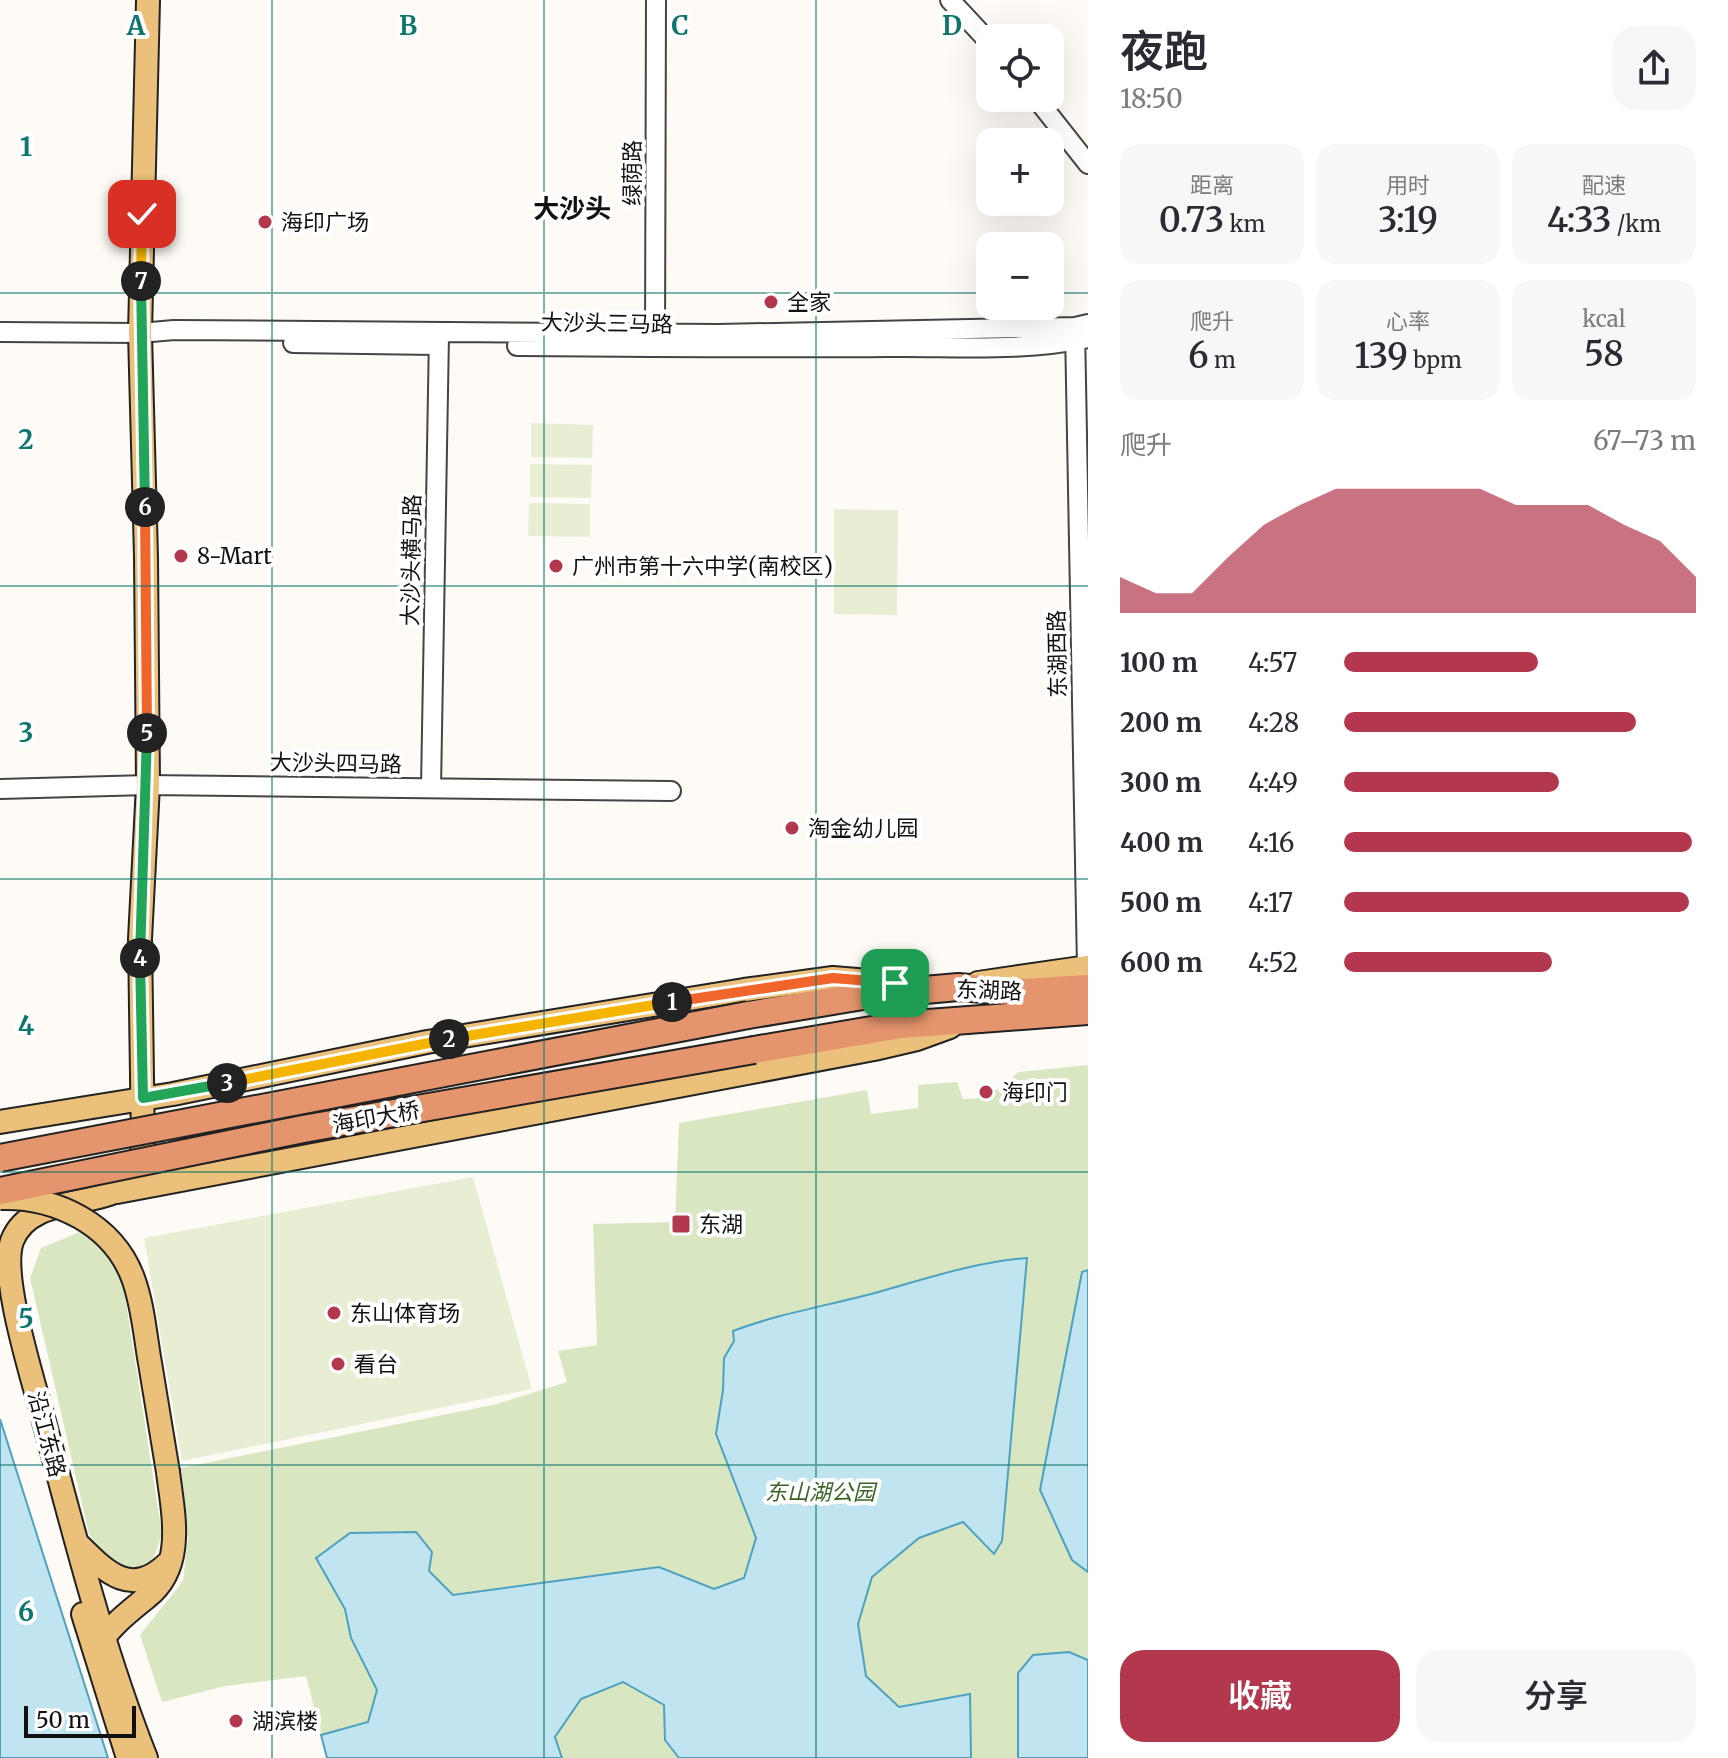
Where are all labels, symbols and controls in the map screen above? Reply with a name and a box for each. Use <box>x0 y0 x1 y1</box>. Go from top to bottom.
text: A <box>126 9 146 42</box>
text: B <box>399 9 417 42</box>
text: C <box>671 9 689 42</box>
text: D <box>942 9 962 42</box>
map controls <box>976 24 1064 320</box>
button: locate <box>976 24 1064 112</box>
text: 夜跑 <box>1120 24 1208 79</box>
button: share <box>1612 26 1696 110</box>
text: 18:50 <box>1120 82 1183 115</box>
button: + <box>976 128 1064 216</box>
text: 1 <box>20 130 32 163</box>
street label: 绿荫路 <box>618 140 646 206</box>
text: 距离 <box>1190 171 1234 199</box>
text: 用时 <box>1386 171 1430 199</box>
text: 配速 <box>1582 171 1626 199</box>
pin <box>108 180 176 248</box>
icon: check <box>120 192 164 236</box>
district label: 大沙头 <box>533 192 611 225</box>
text: 0.73 <box>1159 199 1224 241</box>
text: 3:19 <box>1378 199 1438 241</box>
text: 4:33 <box>1547 199 1612 241</box>
place label: 海印广场 <box>281 208 369 236</box>
text: km <box>1224 210 1265 238</box>
text: /km <box>1612 210 1661 238</box>
marker: 海印广场 <box>256 213 274 231</box>
button: − <box>976 232 1064 320</box>
pin: 7 <box>121 261 161 301</box>
text: 7 <box>134 267 148 295</box>
place label: 全家 <box>787 288 831 316</box>
marker: 全家 <box>762 293 780 311</box>
text: kcal <box>1582 305 1626 333</box>
text: 爬升 <box>1190 307 1234 335</box>
text: 心率 <box>1386 307 1430 335</box>
street label: 大沙头三马路 <box>541 308 673 338</box>
text: 58 <box>1584 333 1624 375</box>
text: 6 <box>1188 335 1209 377</box>
text: 139 <box>1354 335 1408 377</box>
text: m <box>1209 346 1236 374</box>
text: bpm <box>1408 346 1462 374</box>
text: 2 <box>18 423 34 456</box>
text: 67–73 m <box>1593 424 1696 457</box>
text: 爬升 <box>1120 428 1172 461</box>
pin: 6 <box>125 487 165 527</box>
text: 6 <box>138 493 152 521</box>
street label: 大沙头横马路 <box>396 494 426 626</box>
place label: 8-Mart <box>197 542 272 570</box>
marker: 8-Mart <box>172 547 190 565</box>
place label: 广州市第十六中学(南校区) <box>572 552 833 580</box>
marker: 广州市第十六中学(南校区) <box>547 557 565 575</box>
street label: 东湖西路 <box>1042 610 1072 698</box>
text: 100 m <box>1120 646 1198 679</box>
text: 4:57 <box>1248 646 1297 679</box>
text: 200 m <box>1120 706 1202 739</box>
text: 4:28 <box>1248 706 1299 739</box>
pin: 5 <box>127 713 167 753</box>
text: 3 <box>19 716 33 749</box>
text: 5 <box>141 719 153 747</box>
street label: 大沙头四马路 <box>270 748 402 778</box>
text: 300 m <box>1120 766 1201 799</box>
text: 4:49 <box>1248 766 1298 799</box>
place label: 淘金幼儿园 <box>808 814 918 842</box>
marker: 淘金幼儿园 <box>783 819 801 837</box>
text: 400 m <box>1120 826 1203 859</box>
text: 4:16 <box>1248 826 1295 859</box>
text: 500 m <box>1120 886 1202 919</box>
text: 4:17 <box>1248 886 1293 919</box>
pin: 4 <box>120 938 160 978</box>
text: 4 <box>133 944 147 972</box>
text: 600 m <box>1120 946 1203 979</box>
text: 4:52 <box>1248 946 1298 979</box>
pin <box>861 949 929 1017</box>
icon: arrive <box>873 961 917 1005</box>
street label: 东湖路 <box>956 975 1022 1005</box>
pin: 1 <box>652 982 692 1022</box>
text: 1 <box>667 988 677 1016</box>
text: 4 <box>18 1009 35 1042</box>
pin: 2 <box>429 1019 469 1059</box>
text: 2 <box>443 1025 455 1053</box>
pin: 3 <box>207 1063 247 1103</box>
text: 3 <box>221 1069 233 1097</box>
place label: 海印门 <box>1002 1078 1068 1106</box>
marker: 海印门 <box>977 1083 995 1101</box>
street label: 海印大桥 <box>330 1096 422 1138</box>
place label: 东湖 <box>699 1210 743 1238</box>
marker: 东湖 <box>670 1213 692 1235</box>
place label: 东山体育场 <box>350 1299 460 1327</box>
text: 5 <box>18 1302 34 1335</box>
marker: 东山体育场 <box>325 1304 343 1322</box>
place label: 看台 <box>354 1350 398 1378</box>
marker: 看台 <box>329 1355 347 1373</box>
street label: 沿江东路 <box>22 1388 72 1480</box>
park label: 东山湖公园 <box>765 1478 878 1506</box>
text: 6 <box>18 1595 34 1628</box>
button: 收藏 <box>1120 1650 1400 1742</box>
button: 分享 <box>1416 1650 1696 1742</box>
scale bar <box>24 1702 136 1738</box>
text: 50 m <box>36 1706 90 1734</box>
place label: 湖滨楼 <box>252 1707 318 1735</box>
marker: 湖滨楼 <box>227 1712 245 1730</box>

